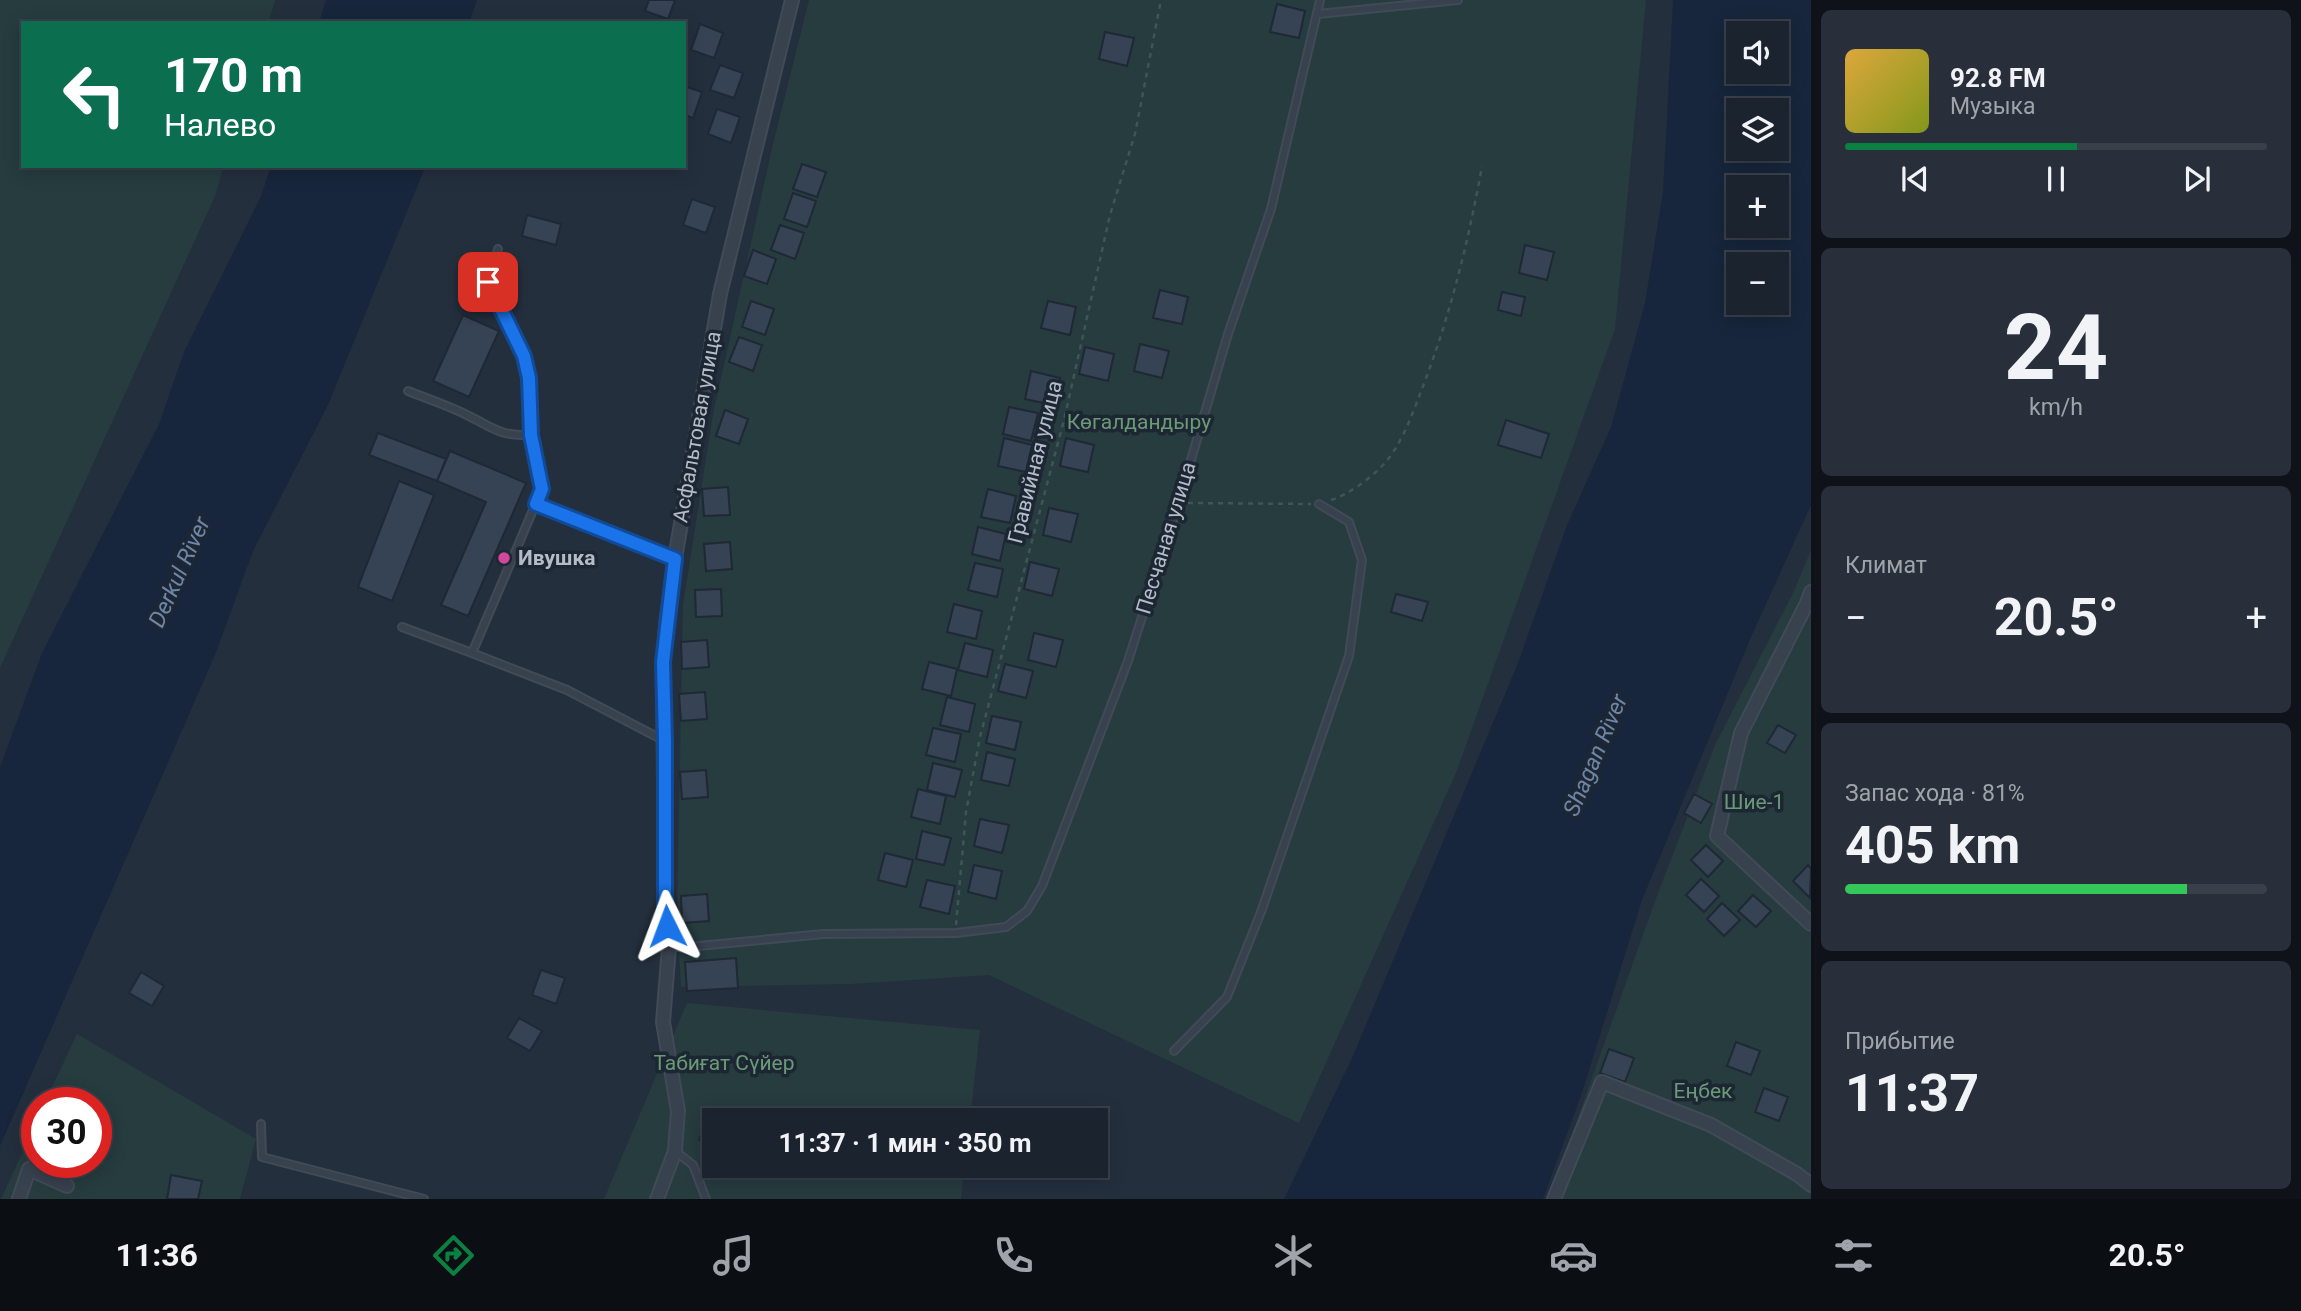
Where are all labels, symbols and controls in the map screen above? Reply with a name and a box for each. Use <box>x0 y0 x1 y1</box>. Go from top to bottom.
map controls <box>1726 21 1789 315</box>
button: sound <box>1726 21 1789 84</box>
text: 170 m <box>164 47 303 104</box>
icon: left <box>49 49 140 140</box>
text: 92.8 FM <box>1950 63 2046 93</box>
text: Музыка <box>1950 93 2035 120</box>
button: layers <box>1726 98 1789 161</box>
text: Налево <box>164 106 276 144</box>
icon: previous <box>1896 160 1934 198</box>
icon: pause <box>2037 160 2075 198</box>
icon: next <box>2178 160 2216 198</box>
button: + <box>1726 175 1789 238</box>
pin <box>458 252 518 312</box>
button: − <box>1726 252 1789 315</box>
icon: arrive <box>469 263 507 301</box>
text: 24 <box>2004 295 2108 401</box>
street label: Асфальтовая улица <box>668 330 726 524</box>
street label: Гравийная улица <box>1003 378 1067 546</box>
text: km/h <box>2029 394 2083 421</box>
park label: Көгалдандыру <box>1067 410 1211 434</box>
street label: Песчаная улица <box>1131 459 1201 617</box>
water label: Derkul River <box>143 512 216 632</box>
place label: Ивушка <box>518 546 595 570</box>
marker: Ивушка <box>496 550 512 566</box>
text: Климат <box>1845 552 1927 579</box>
text: 20.5° <box>1994 587 2119 648</box>
text: − <box>1845 596 1867 640</box>
text: + <box>2245 596 2267 640</box>
water label: Shagan River <box>1558 689 1634 820</box>
text: Запас хода · 81% <box>1845 780 2025 807</box>
park label: Шие-1 <box>1724 790 1784 814</box>
text: 405 km <box>1845 815 2020 876</box>
position arrow <box>630 889 704 963</box>
text: Прибытие <box>1845 1028 1955 1055</box>
park label: Табиғат Сүйер <box>654 1051 795 1075</box>
text: 11:37 <box>1845 1063 1979 1124</box>
park label: Еңбек <box>1674 1079 1733 1103</box>
speed limit sign: 30 <box>21 1087 112 1178</box>
text: 11:37 · 1 мин · 350 m <box>779 1128 1031 1158</box>
icon: directions <box>429 1231 478 1280</box>
icon: music <box>709 1231 758 1280</box>
icon: phone <box>989 1231 1038 1280</box>
icon: climate <box>1269 1231 1318 1280</box>
icon: car <box>1549 1231 1598 1280</box>
icon: filters <box>1829 1231 1878 1280</box>
text: 11:36 <box>115 1236 198 1274</box>
text: 20.5° <box>2109 1236 2185 1274</box>

